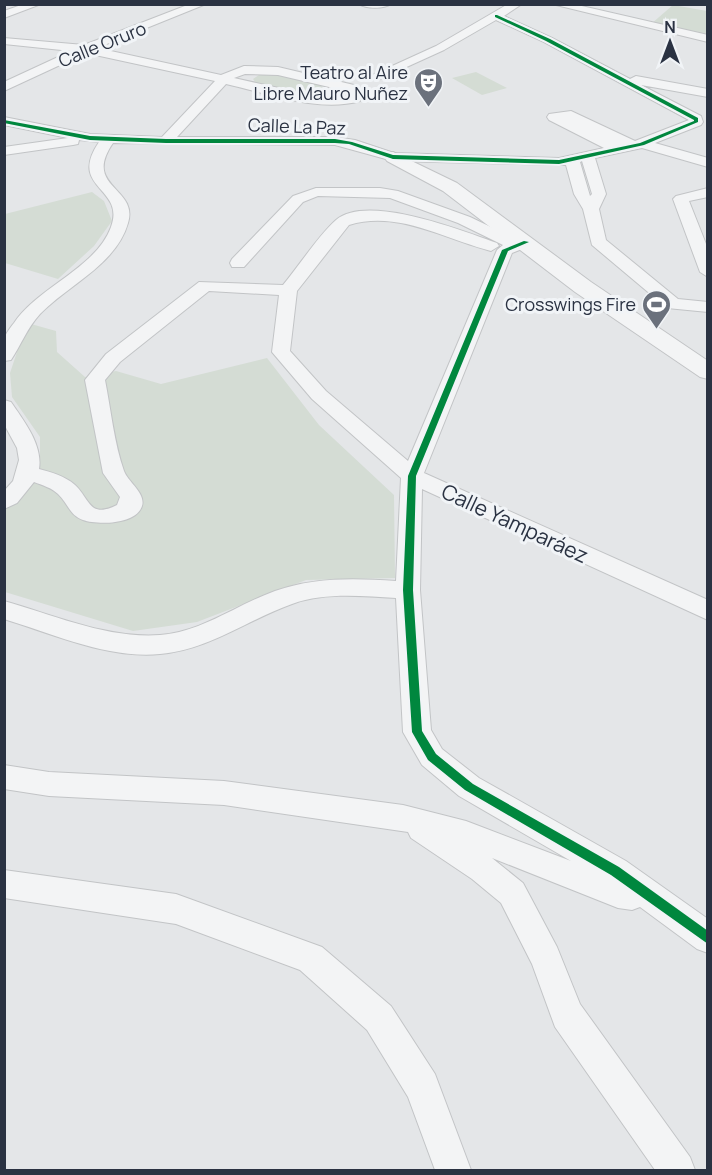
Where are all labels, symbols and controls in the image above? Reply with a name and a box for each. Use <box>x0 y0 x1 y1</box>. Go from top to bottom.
north arrow <box>640 12 700 72</box>
street label: Calle Oruro <box>55 16 149 72</box>
text: N <box>664 16 676 38</box>
place label: Teatro al Aire Libre Mauro Nuñez <box>253 60 408 105</box>
theatre icon: Teatro al Aire Libre Mauro Nuñez <box>413 66 445 108</box>
street label: Calle La Paz <box>248 112 346 140</box>
sports icon: Crosswings Fire <box>641 288 673 330</box>
place label: Crosswings Fire <box>505 292 636 316</box>
street label: Calle Yamparáez <box>437 477 593 569</box>

